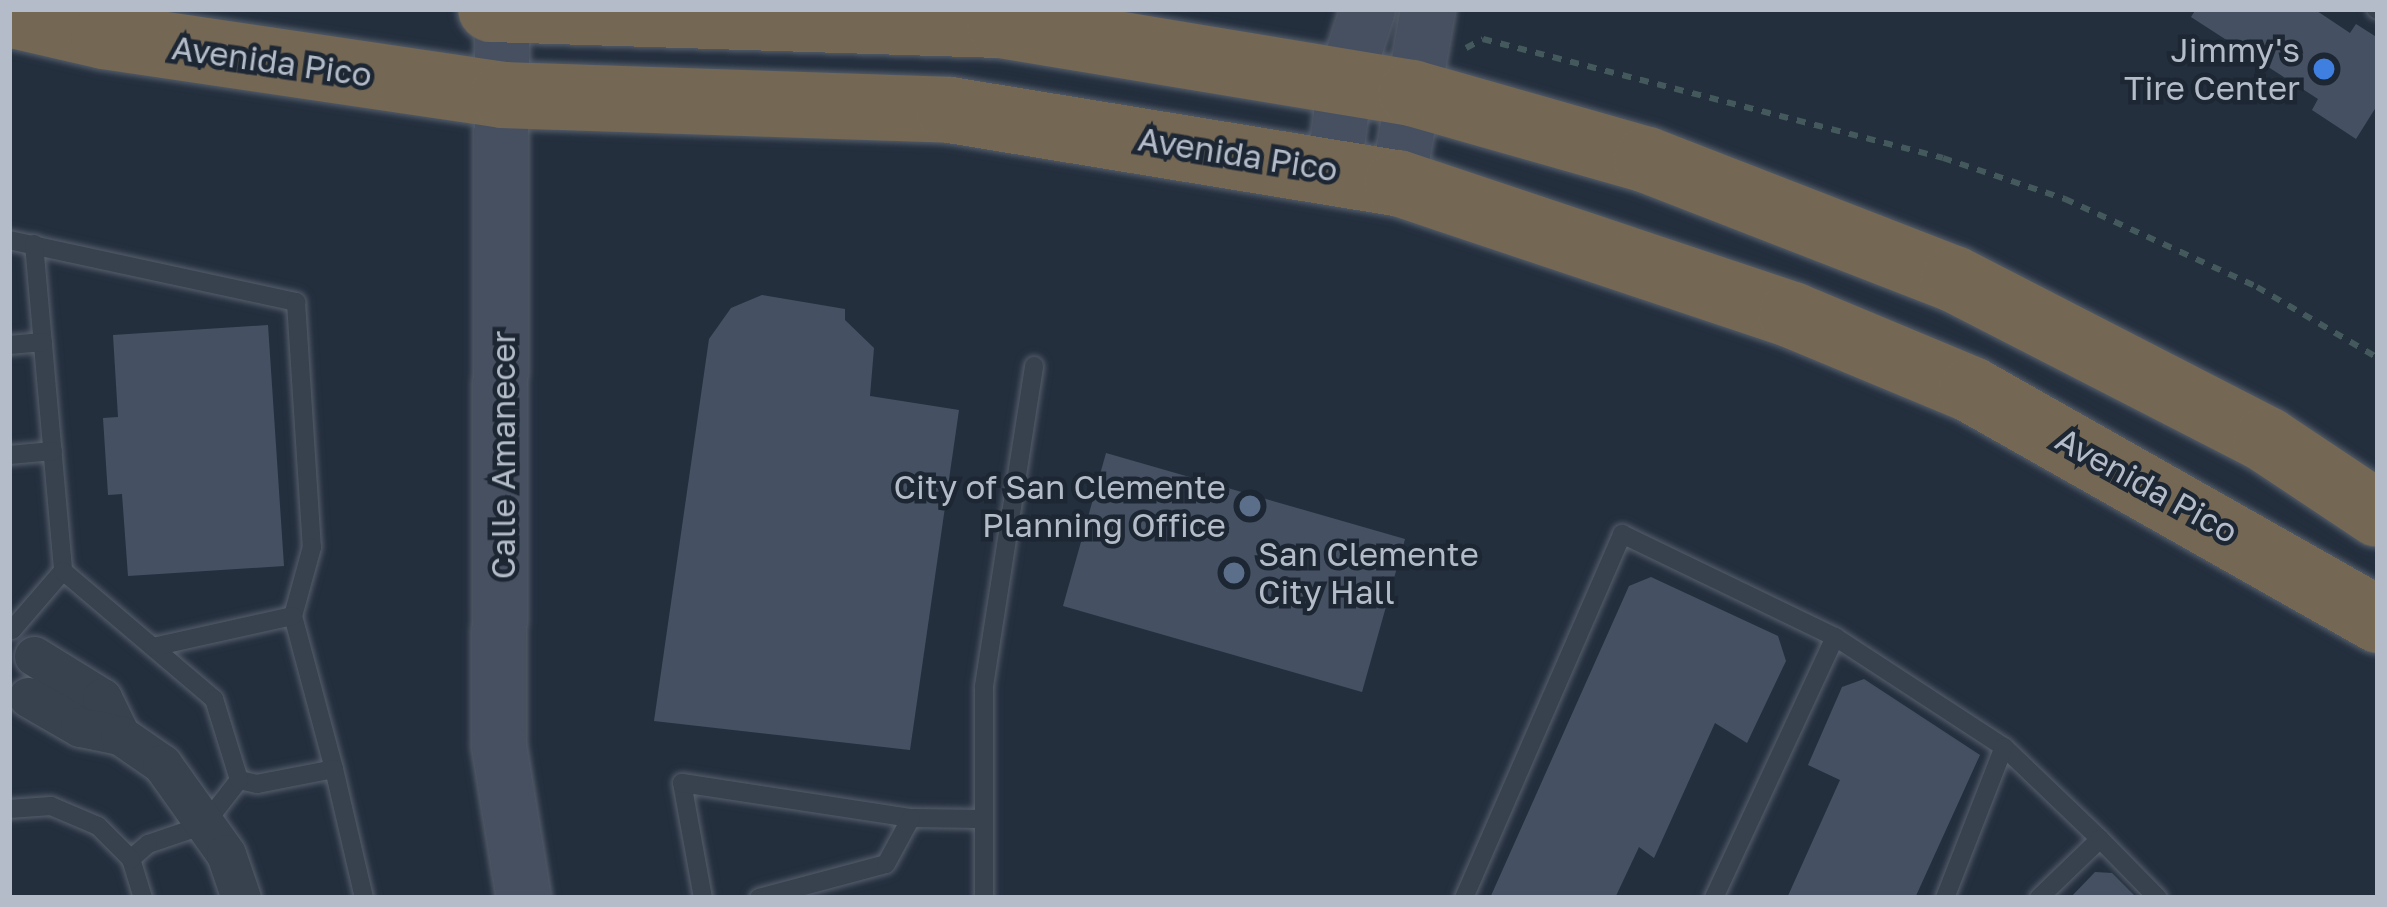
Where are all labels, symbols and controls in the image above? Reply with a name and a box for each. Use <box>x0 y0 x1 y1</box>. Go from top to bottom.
street label: Avenida Pico <box>169 27 375 95</box>
place label: Jimmy's Tire Center <box>2124 30 2300 108</box>
marker: Jimmy's Tire Center <box>2311 56 2337 82</box>
street label: Avenida Pico <box>1135 119 1341 189</box>
street label: Calle Amanecer <box>483 331 523 579</box>
street label: Avenida Pico <box>2049 419 2245 551</box>
place label: City of San Clemente Planning Office <box>894 467 1226 545</box>
marker: City of San Clemente Planning Office <box>1237 493 1263 519</box>
place label: San Clemente City Hall <box>1258 534 1479 612</box>
marker: San Clemente City Hall <box>1221 560 1247 586</box>

